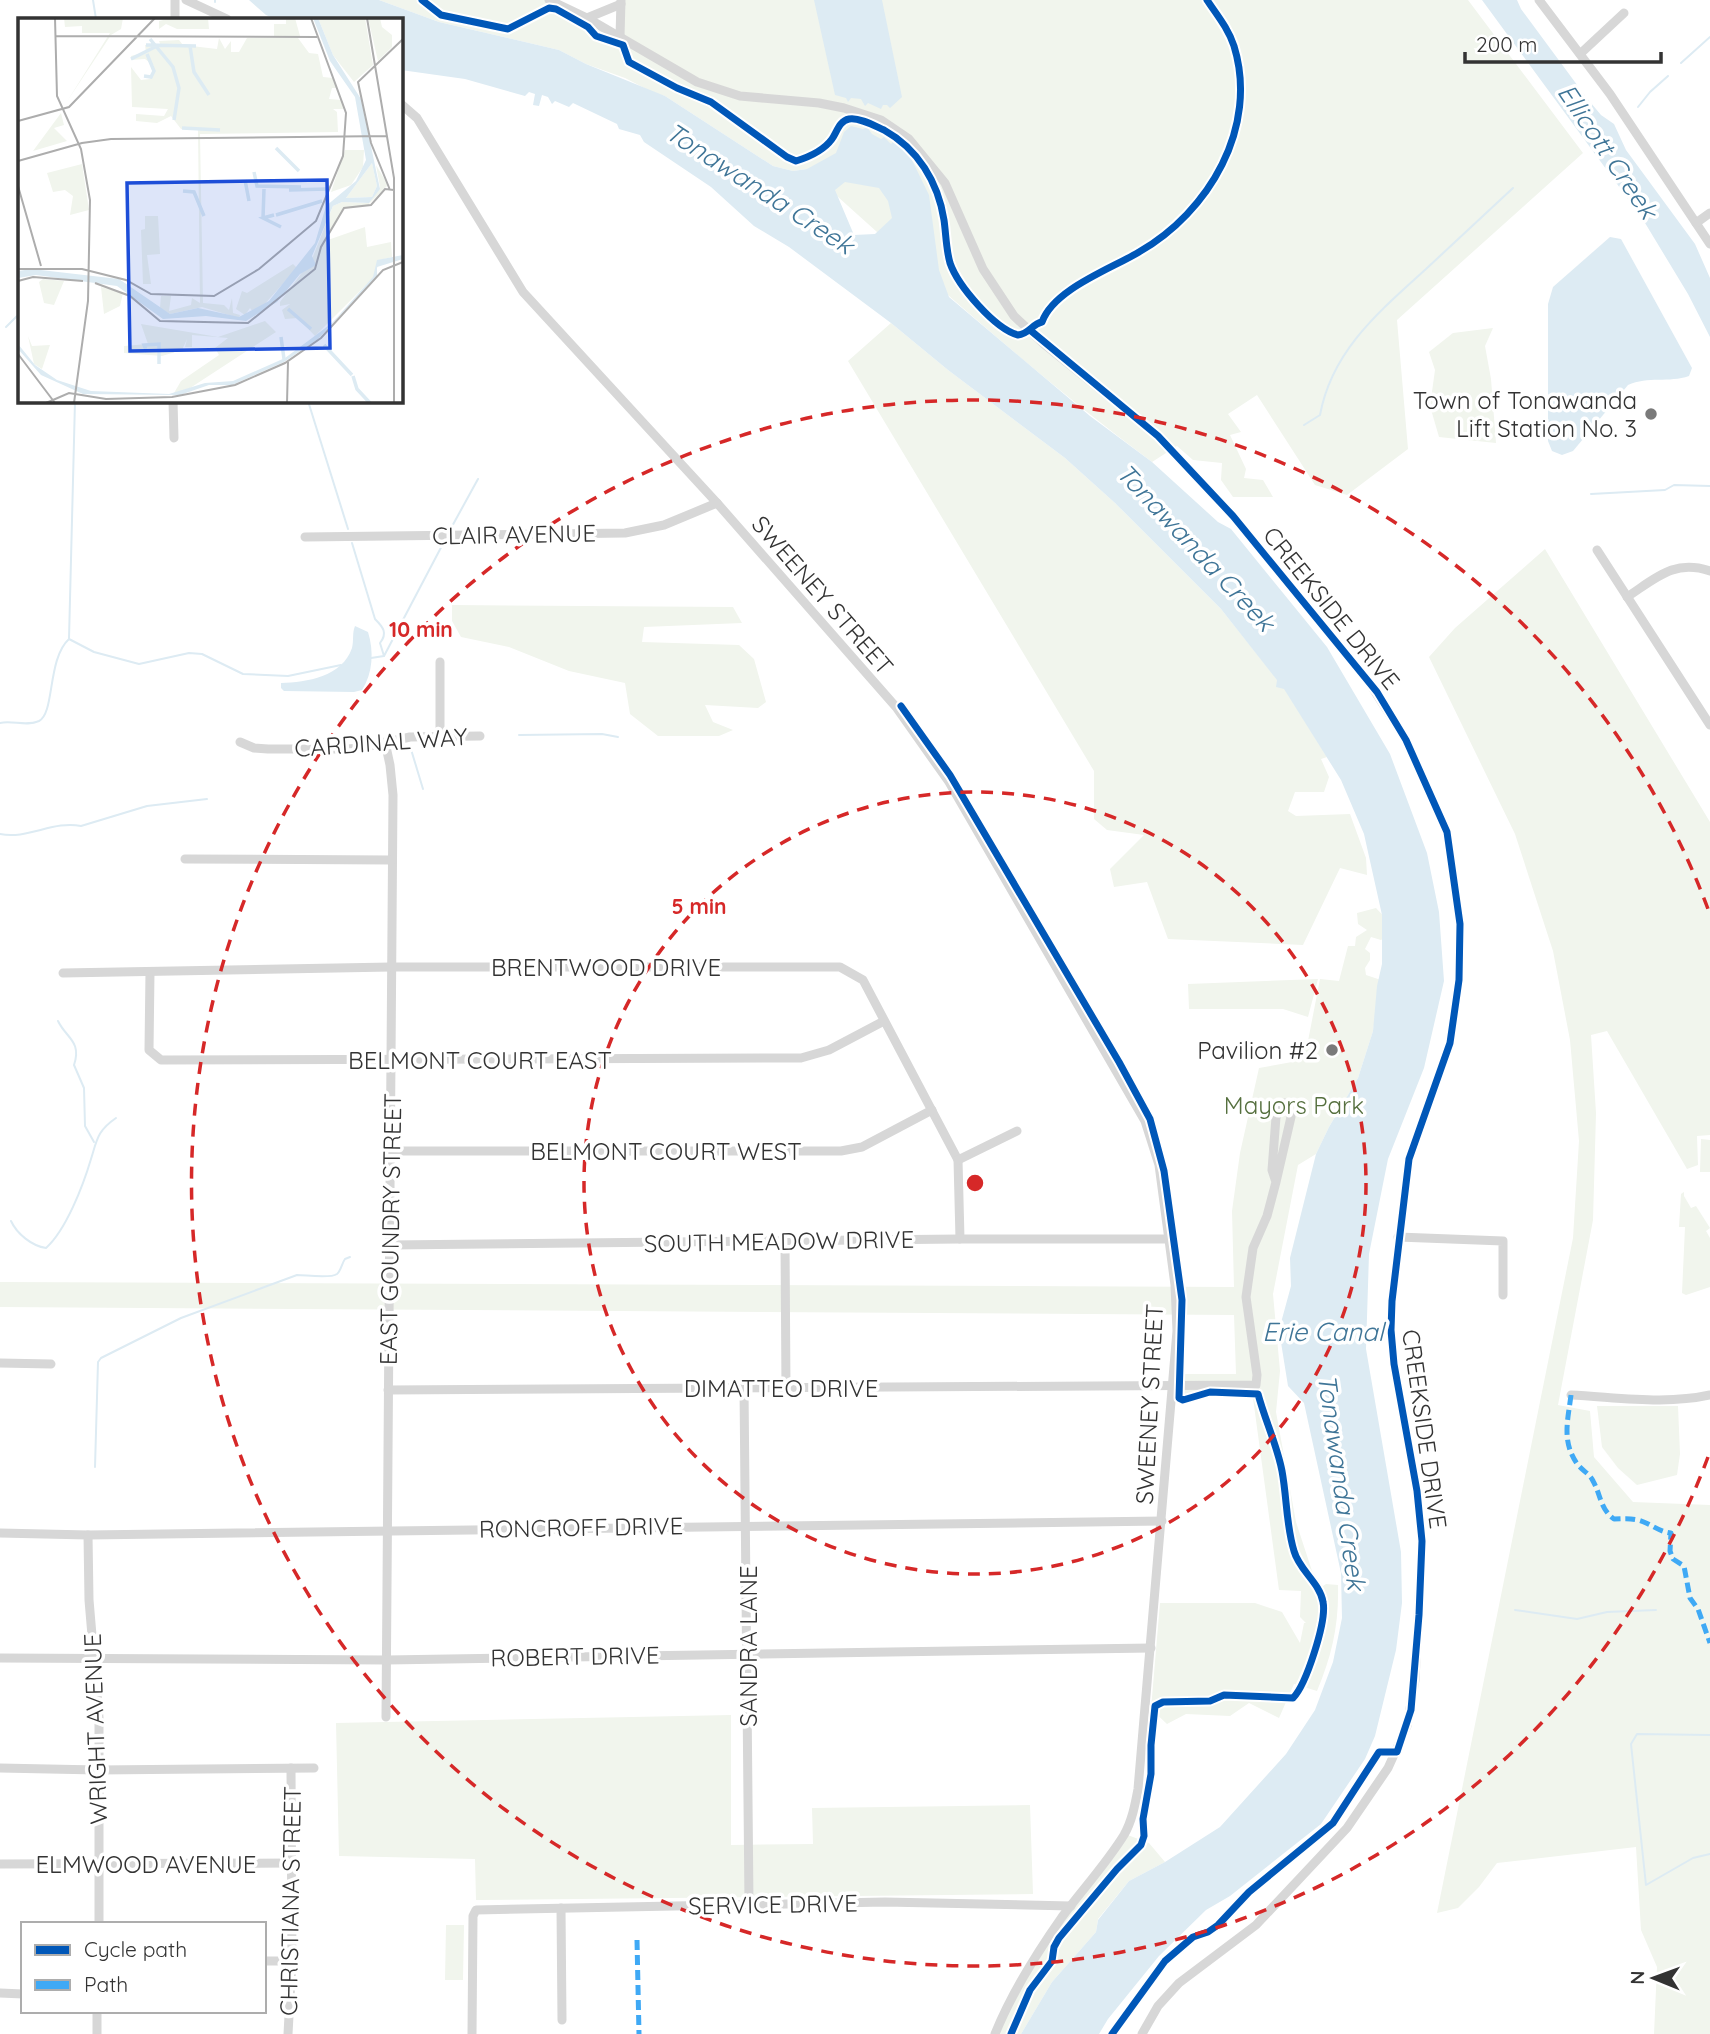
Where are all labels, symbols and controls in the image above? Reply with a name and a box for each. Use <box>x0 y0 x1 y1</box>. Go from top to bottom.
inset map <box>18 18 402 402</box>
scale bar <box>1465 21 1661 65</box>
text: 200 m <box>1476 31 1538 57</box>
water label: Ellicott Creek <box>1551 77 1666 227</box>
water label: Tonawanda Creek <box>660 115 862 262</box>
place label: Town of Tonawanda Lift Station No. 3 <box>1413 385 1637 443</box>
marker: Town of Tonawanda Lift Station No. 3 <box>1643 406 1659 422</box>
water label: Tonawanda Creek <box>1110 456 1284 639</box>
street label: SWEENEY STREET <box>746 509 900 681</box>
street label: CLAIR AVENUE <box>432 518 596 550</box>
street label: CREEKSIDE DRIVE <box>1257 521 1407 695</box>
text: 10 min <box>389 616 453 642</box>
street label: CARDINAL WAY <box>293 721 469 763</box>
text: 5 min <box>672 893 726 919</box>
street label: BRENTWOOD DRIVE <box>491 952 721 982</box>
place label: Pavilion #2 <box>1197 1035 1318 1065</box>
marker: Pavilion #2 <box>1324 1042 1340 1058</box>
street label: BELMONT COURT EAST <box>348 1045 612 1075</box>
park label: Mayors Park <box>1224 1090 1364 1120</box>
street label: EAST GOUNDRY STREET <box>373 1093 407 1365</box>
street label: BELMONT COURT WEST <box>530 1136 802 1166</box>
centre of rings <box>963 1171 987 1195</box>
street label: SOUTH MEADOW DRIVE <box>644 1224 914 1258</box>
street label: SWEENEY STREET <box>1129 1303 1169 1505</box>
water label: Erie Canal <box>1262 1315 1387 1348</box>
street label: CREEKSIDE DRIVE <box>1396 1327 1454 1531</box>
water label: Tonawanda Creek <box>1311 1372 1374 1594</box>
street label: DIMATTEO DRIVE <box>684 1373 878 1403</box>
street label: RONCROFF DRIVE <box>479 1510 683 1544</box>
street label: SANDRA LANE <box>733 1565 763 1727</box>
street label: WRIGHT AVENUE <box>77 1633 113 1825</box>
street label: ROBERT DRIVE <box>490 1640 660 1672</box>
street label: CHRISTIANA STREET <box>273 1786 307 2016</box>
street label: ELMWOOD AVENUE <box>35 1849 257 1879</box>
street label: SERVICE DRIVE <box>688 1888 858 1920</box>
legend <box>21 1922 266 2013</box>
text: Cycle path <box>84 1936 187 1962</box>
north arrow <box>1619 1943 1689 2013</box>
text: Path <box>84 1971 128 1997</box>
text: N <box>1625 1971 1649 1985</box>

